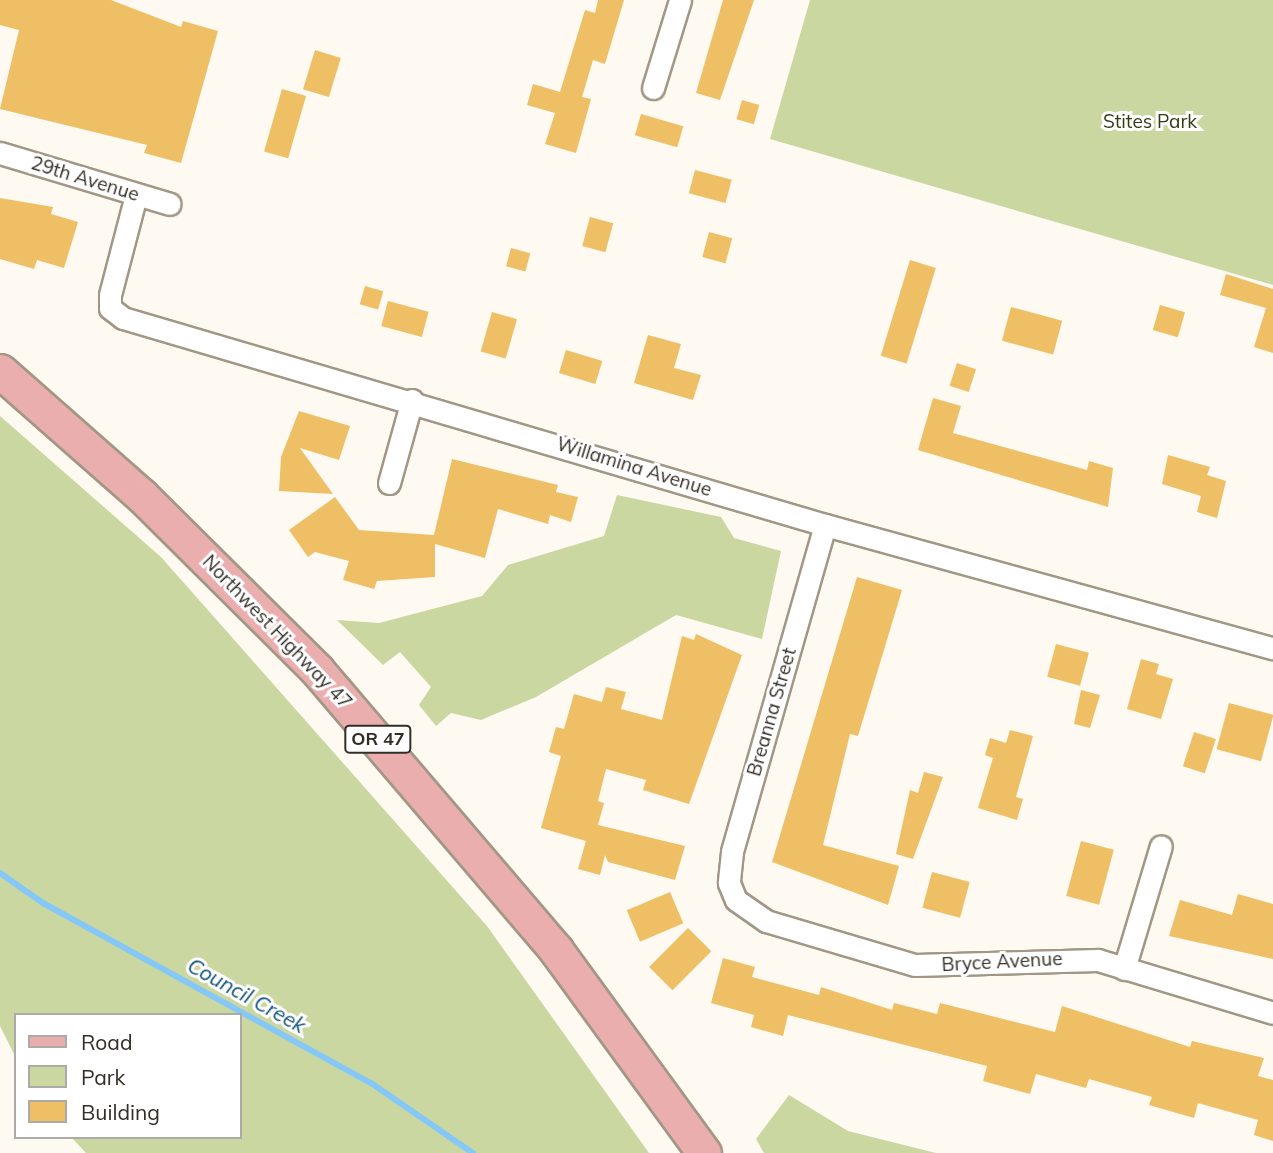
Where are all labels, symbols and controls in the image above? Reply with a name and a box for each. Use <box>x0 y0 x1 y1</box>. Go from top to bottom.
park label: Stites Park <box>1103 111 1197 133</box>
street label: 29th Avenue <box>28 152 142 206</box>
street label: Willamina Avenue <box>554 433 714 501</box>
street label: Northwest Highway 47 <box>198 550 356 714</box>
street label: Breanna Street <box>743 645 801 779</box>
road number: OR 47 <box>343 724 413 754</box>
street label: Bryce Avenue <box>941 947 1063 977</box>
water label: Council Creek <box>183 952 311 1038</box>
legend <box>14 1013 242 1139</box>
text: Road <box>81 1029 132 1055</box>
text: Park <box>81 1064 125 1090</box>
text: Building <box>81 1099 160 1125</box>

